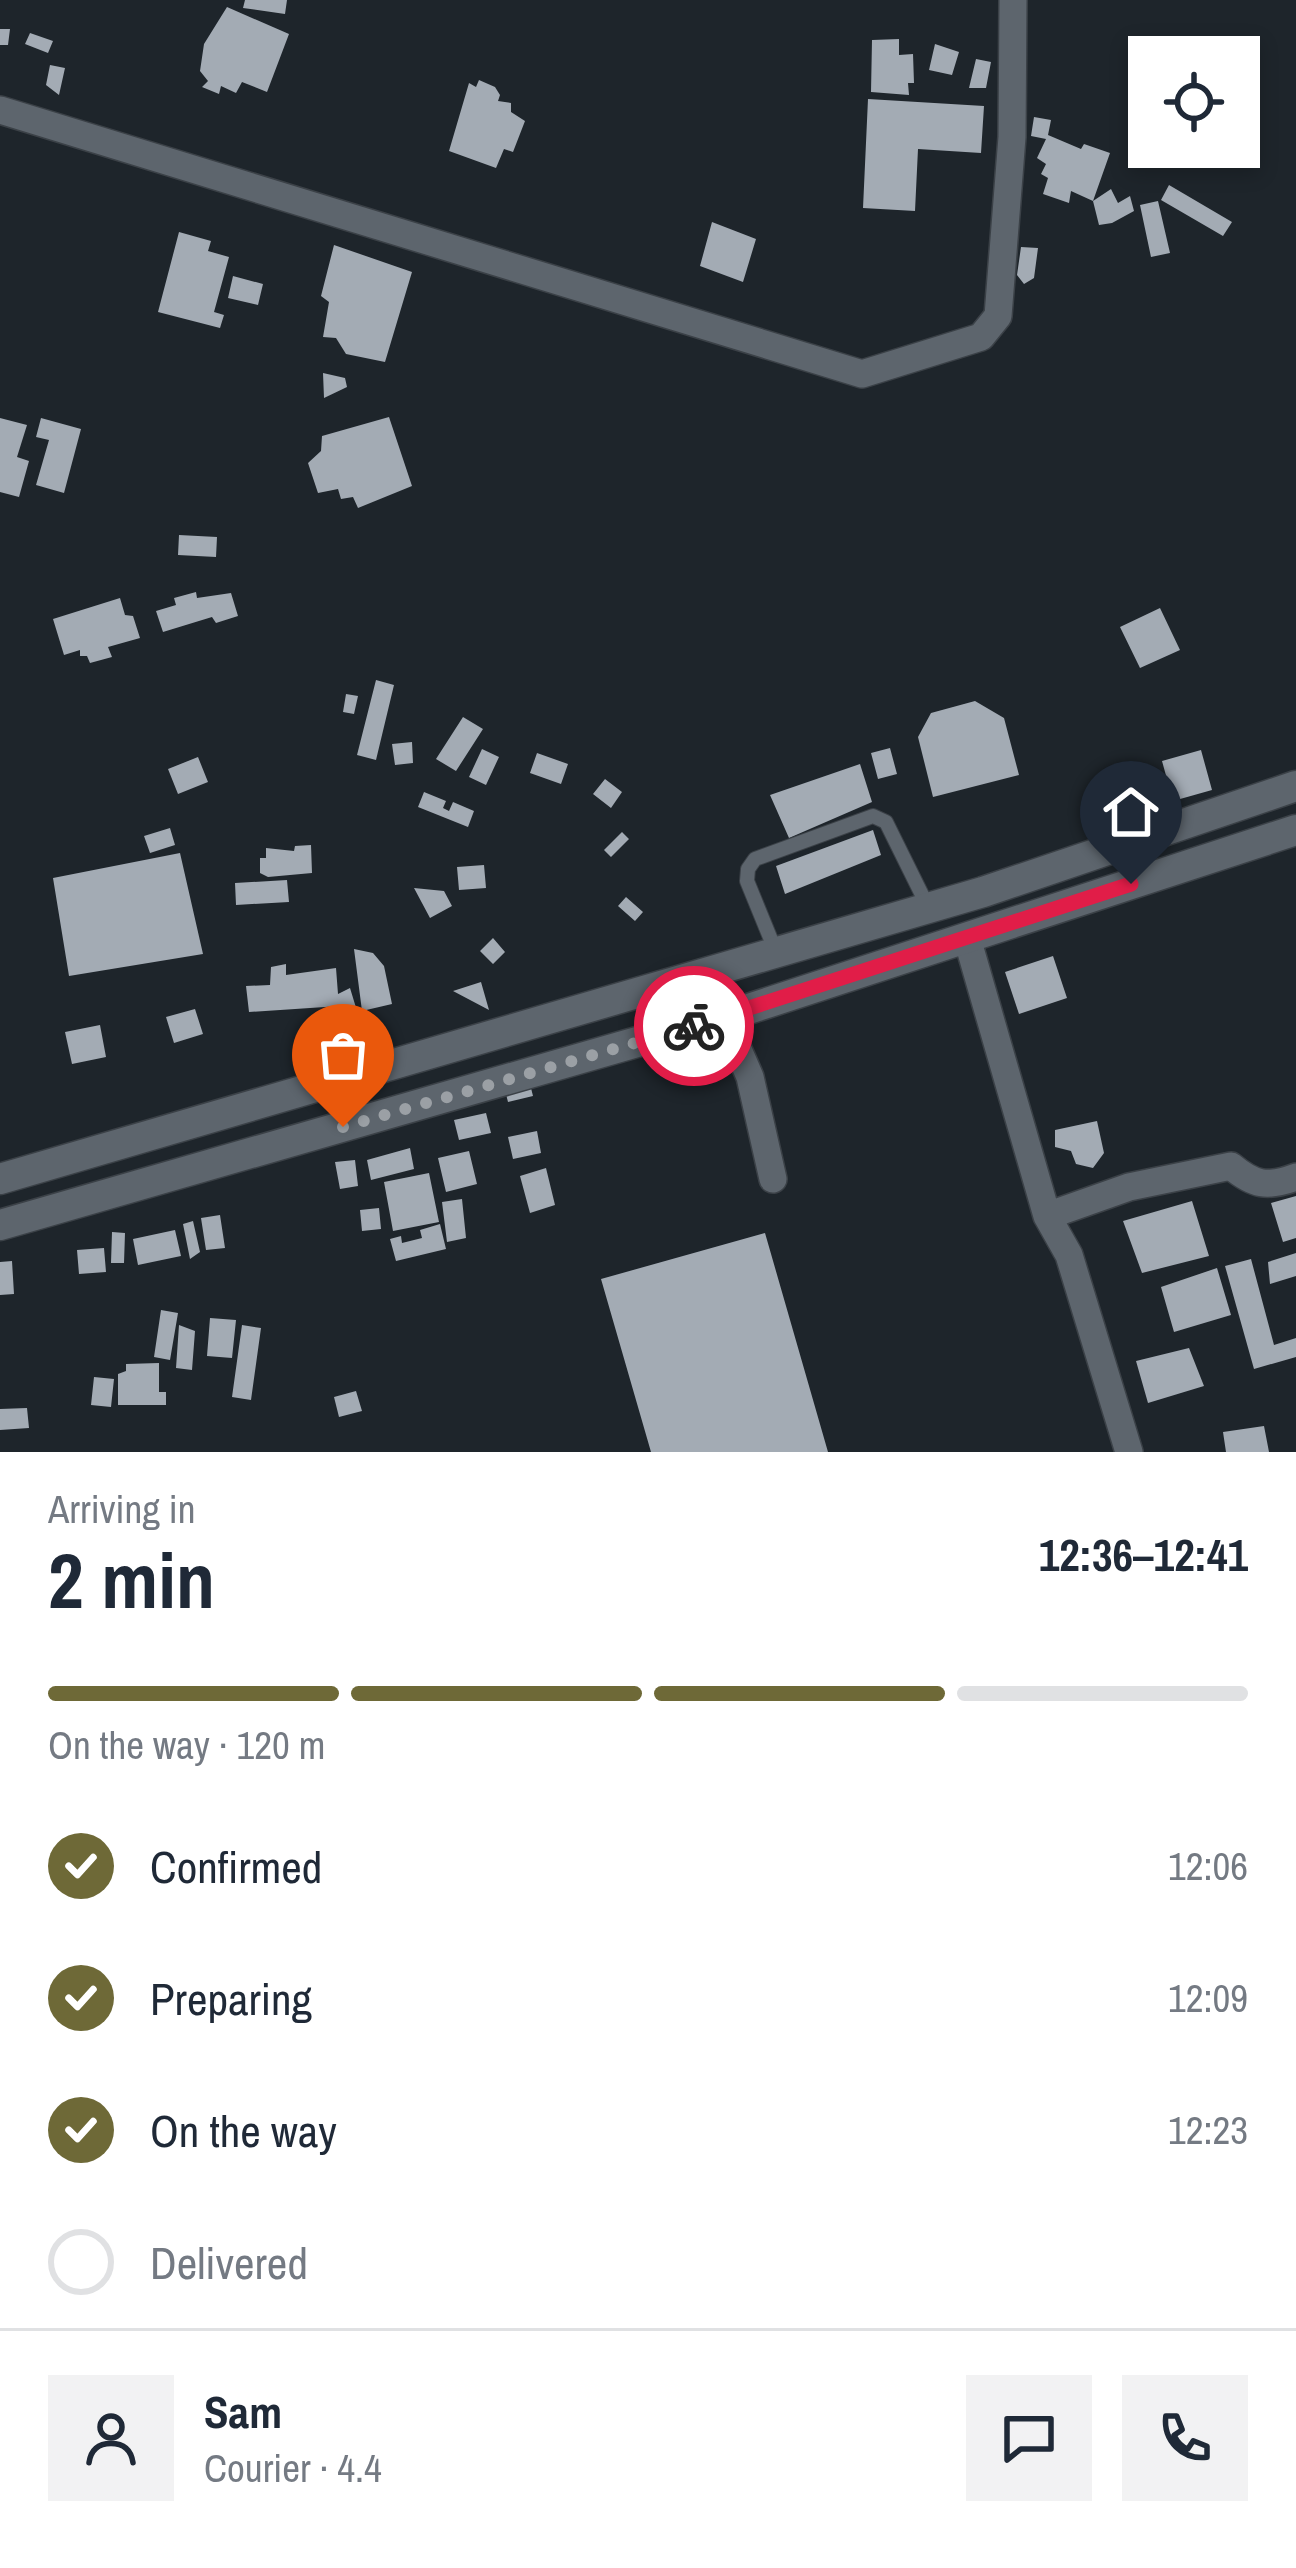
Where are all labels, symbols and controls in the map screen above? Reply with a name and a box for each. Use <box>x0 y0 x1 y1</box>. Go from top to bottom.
map controls <box>1128 36 1260 168</box>
button: locate <box>1128 36 1260 168</box>
pin <box>1080 761 1182 884</box>
icon: home <box>1098 779 1164 845</box>
courier <box>634 966 754 1086</box>
icon: bike <box>661 993 727 1059</box>
pin <box>292 1004 394 1127</box>
icon: bag <box>310 1022 376 1088</box>
text: Arriving in <box>48 1483 196 1535</box>
text: 12:36–12:41 <box>1039 1524 1248 1585</box>
text: 2 min <box>48 1527 215 1632</box>
text: On the way · 120 m <box>48 1719 325 1771</box>
icon: check <box>48 1833 114 1899</box>
text: Confirmed <box>150 1836 322 1897</box>
text: 12:06 <box>1168 1840 1248 1892</box>
icon: check <box>48 1965 114 2031</box>
text: Preparing <box>150 1968 312 2029</box>
text: 12:09 <box>1168 1972 1248 2024</box>
icon: check <box>48 2097 114 2163</box>
text: On the way <box>150 2100 337 2161</box>
text: 12:23 <box>1168 2104 1248 2156</box>
text: Delivered <box>150 2232 308 2293</box>
button: person <box>48 2375 174 2501</box>
button: chat <box>966 2375 1092 2501</box>
button: phone <box>1122 2375 1248 2501</box>
text: Sam <box>204 2381 282 2442</box>
text: Courier · 4.4 <box>204 2442 382 2494</box>

